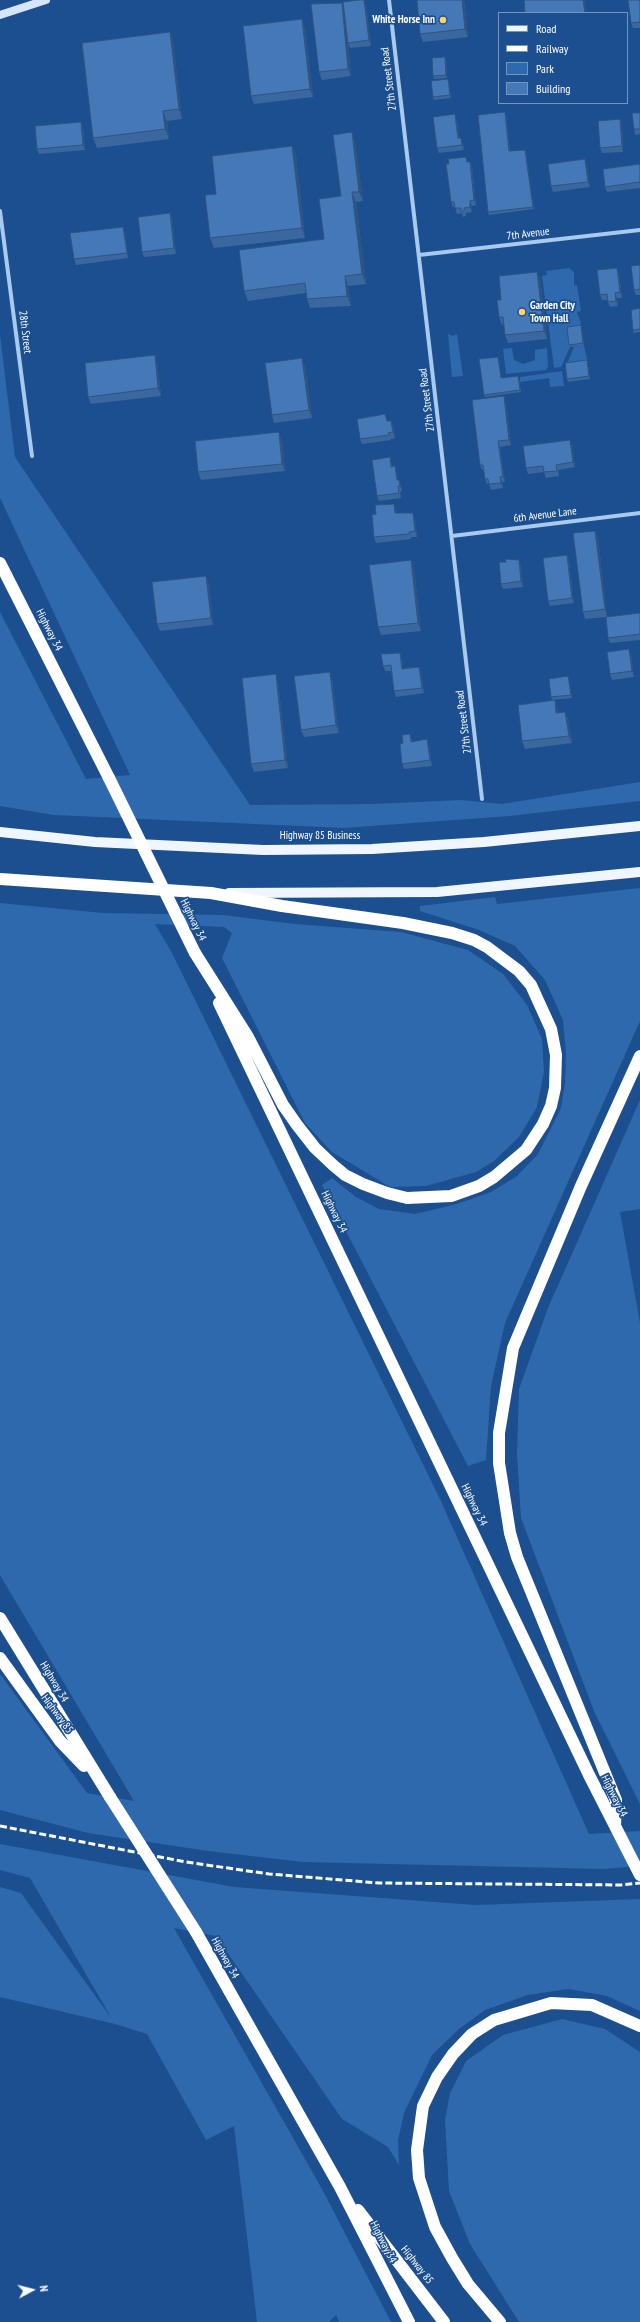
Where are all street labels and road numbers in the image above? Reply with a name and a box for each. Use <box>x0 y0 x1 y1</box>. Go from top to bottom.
street label: 27th Street Road <box>379 46 399 112</box>
street label: 7th Avenue <box>506 225 550 243</box>
street label: 28th Street <box>16 310 34 354</box>
street label: 27th Street Road <box>417 367 437 433</box>
street label: 6th Avenue Lane <box>513 505 577 525</box>
street label: Highway 34 <box>33 607 65 653</box>
street label: 27th Street Road <box>454 689 474 755</box>
street label: Highway 85 Business <box>280 829 360 843</box>
street label: Highway 34 <box>177 897 209 943</box>
street label: Highway 34 <box>318 1189 350 1235</box>
street label: Highway 34 <box>458 1482 490 1528</box>
street label: Highway 34 <box>37 1659 71 1705</box>
street label: Highway 85 <box>38 1692 76 1736</box>
street label: Highway 34 <box>598 1773 630 1819</box>
street label: Highway 34 <box>208 1935 242 1981</box>
street label: Highway 34 <box>367 2219 399 2265</box>
street label: Highway 85 <box>398 2243 436 2287</box>

